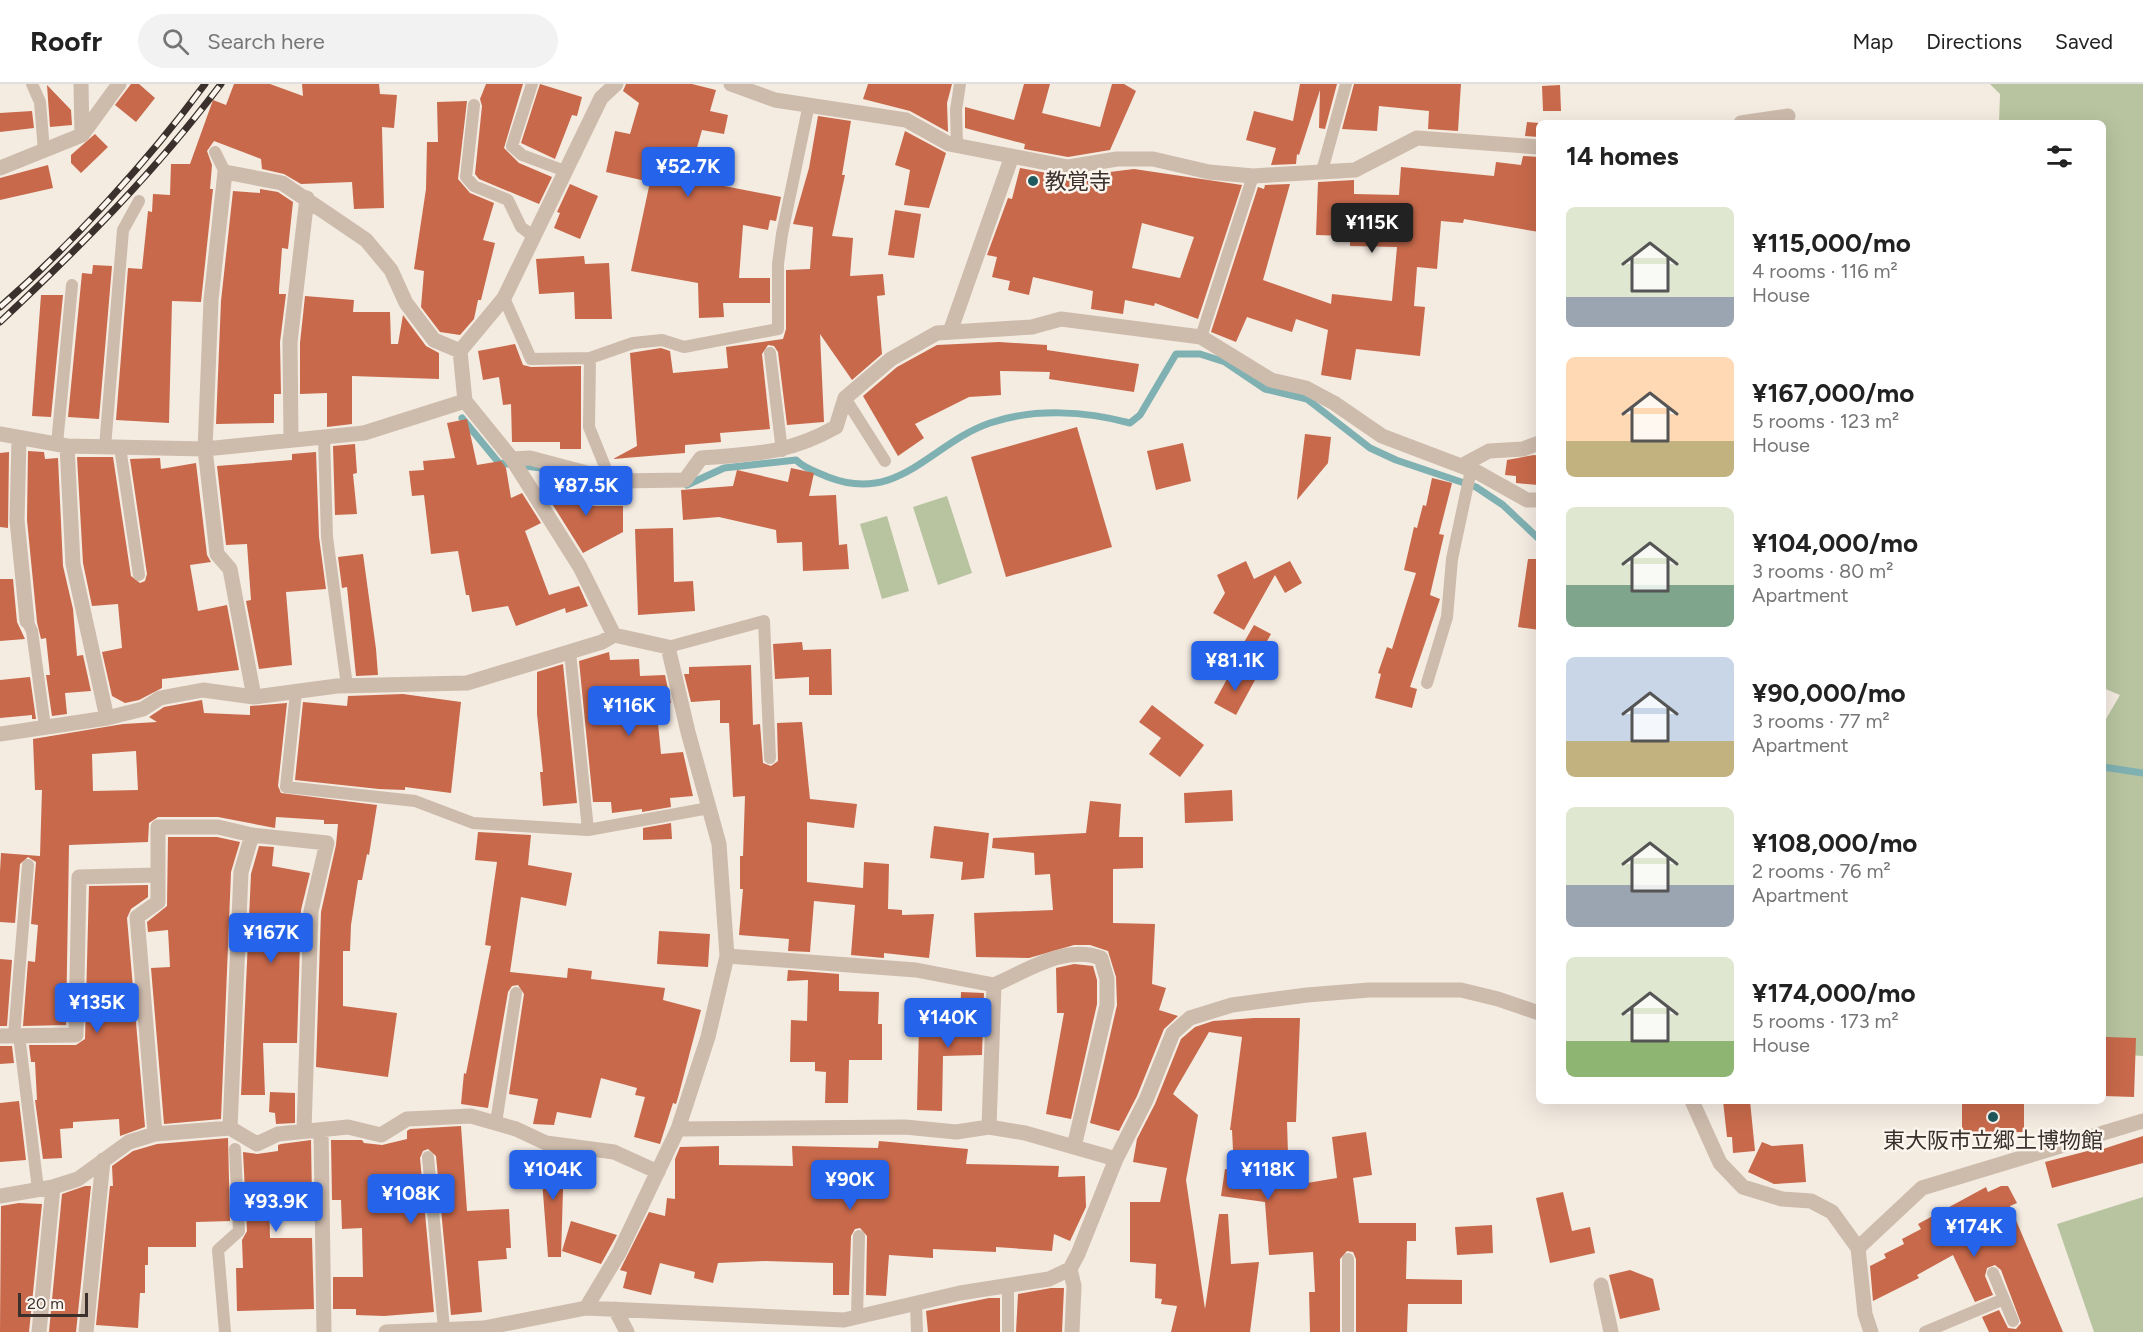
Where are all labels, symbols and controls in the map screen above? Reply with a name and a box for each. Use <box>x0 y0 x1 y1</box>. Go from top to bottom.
search box <box>138 14 558 68</box>
text: Roofr <box>30 24 102 58</box>
icon: search <box>159 25 192 58</box>
text: Search here <box>207 28 325 55</box>
text: Map <box>1852 29 1893 54</box>
text: Directions <box>1926 29 2022 54</box>
text: Saved <box>2055 29 2113 54</box>
text: 14 homes <box>1566 140 1679 172</box>
icon: filters <box>2043 140 2076 173</box>
pin: ¥52.7K <box>639 147 737 198</box>
text: ¥52.7K <box>656 154 720 178</box>
place label: 教覚寺 <box>1045 168 1111 195</box>
marker: 教覚寺 <box>1026 174 1040 188</box>
pin: ¥115K <box>1330 203 1414 254</box>
text: ¥115K <box>1345 210 1399 234</box>
text: ¥115,000/mo <box>1752 227 1911 259</box>
icon: home <box>1614 231 1686 303</box>
text: 4 rooms · 116 m² <box>1752 259 1898 283</box>
text: House <box>1752 283 1810 307</box>
text: ¥167,000/mo <box>1752 377 1914 409</box>
icon: home <box>1614 381 1686 453</box>
text: 5 rooms · 123 m² <box>1752 409 1899 433</box>
text: House <box>1752 433 1810 457</box>
pin: ¥87.5K <box>537 466 635 517</box>
text: ¥87.5K <box>553 473 619 497</box>
text: ¥104,000/mo <box>1752 527 1918 559</box>
icon: home <box>1614 531 1686 603</box>
text: 3 rooms · 80 m² <box>1752 559 1893 583</box>
text: Apartment <box>1752 583 1849 607</box>
pin: ¥81.1K <box>1186 641 1284 692</box>
text: ¥81.1K <box>1205 648 1265 672</box>
text: ¥90,000/mo <box>1752 677 1906 709</box>
icon: home <box>1614 681 1686 753</box>
pin: ¥116K <box>587 686 671 737</box>
text: ¥116K <box>602 693 656 717</box>
text: 3 rooms · 77 m² <box>1752 709 1890 733</box>
text: Apartment <box>1752 733 1849 757</box>
text: ¥108,000/mo <box>1752 827 1917 859</box>
icon: home <box>1614 831 1686 903</box>
text: 2 rooms · 76 m² <box>1752 859 1891 883</box>
text: Apartment <box>1752 883 1849 907</box>
pin: ¥167K <box>229 913 313 964</box>
text: ¥167K <box>243 920 299 944</box>
text: ¥174,000/mo <box>1752 977 1916 1009</box>
icon: home <box>1614 981 1686 1053</box>
pin: ¥135K <box>55 983 139 1034</box>
text: ¥135K <box>69 990 125 1014</box>
pin: ¥140K <box>906 998 990 1049</box>
text: ¥140K <box>918 1005 978 1029</box>
text: 5 rooms · 173 m² <box>1752 1009 1899 1033</box>
text: House <box>1752 1033 1810 1057</box>
marker: 東大阪市立郷土博物館 <box>1986 1110 2000 1124</box>
place label: 東大阪市立郷土博物館 <box>1883 1127 2103 1154</box>
pin: ¥104K <box>511 1150 595 1201</box>
pin: ¥118K <box>1226 1150 1310 1201</box>
text: ¥104K <box>523 1157 583 1181</box>
text: ¥118K <box>1241 1157 1295 1181</box>
pin: ¥90K <box>814 1160 886 1211</box>
text: ¥90K <box>825 1167 875 1191</box>
pin: ¥108K <box>369 1174 453 1225</box>
text: ¥108K <box>382 1181 440 1205</box>
pin: ¥93.9K <box>227 1182 325 1233</box>
text: ¥93.9K <box>244 1189 308 1213</box>
pin: ¥174K <box>1932 1207 2016 1258</box>
text: ¥174K <box>1945 1214 2003 1238</box>
scale bar <box>18 1290 88 1318</box>
text: 20 m <box>27 1294 64 1313</box>

